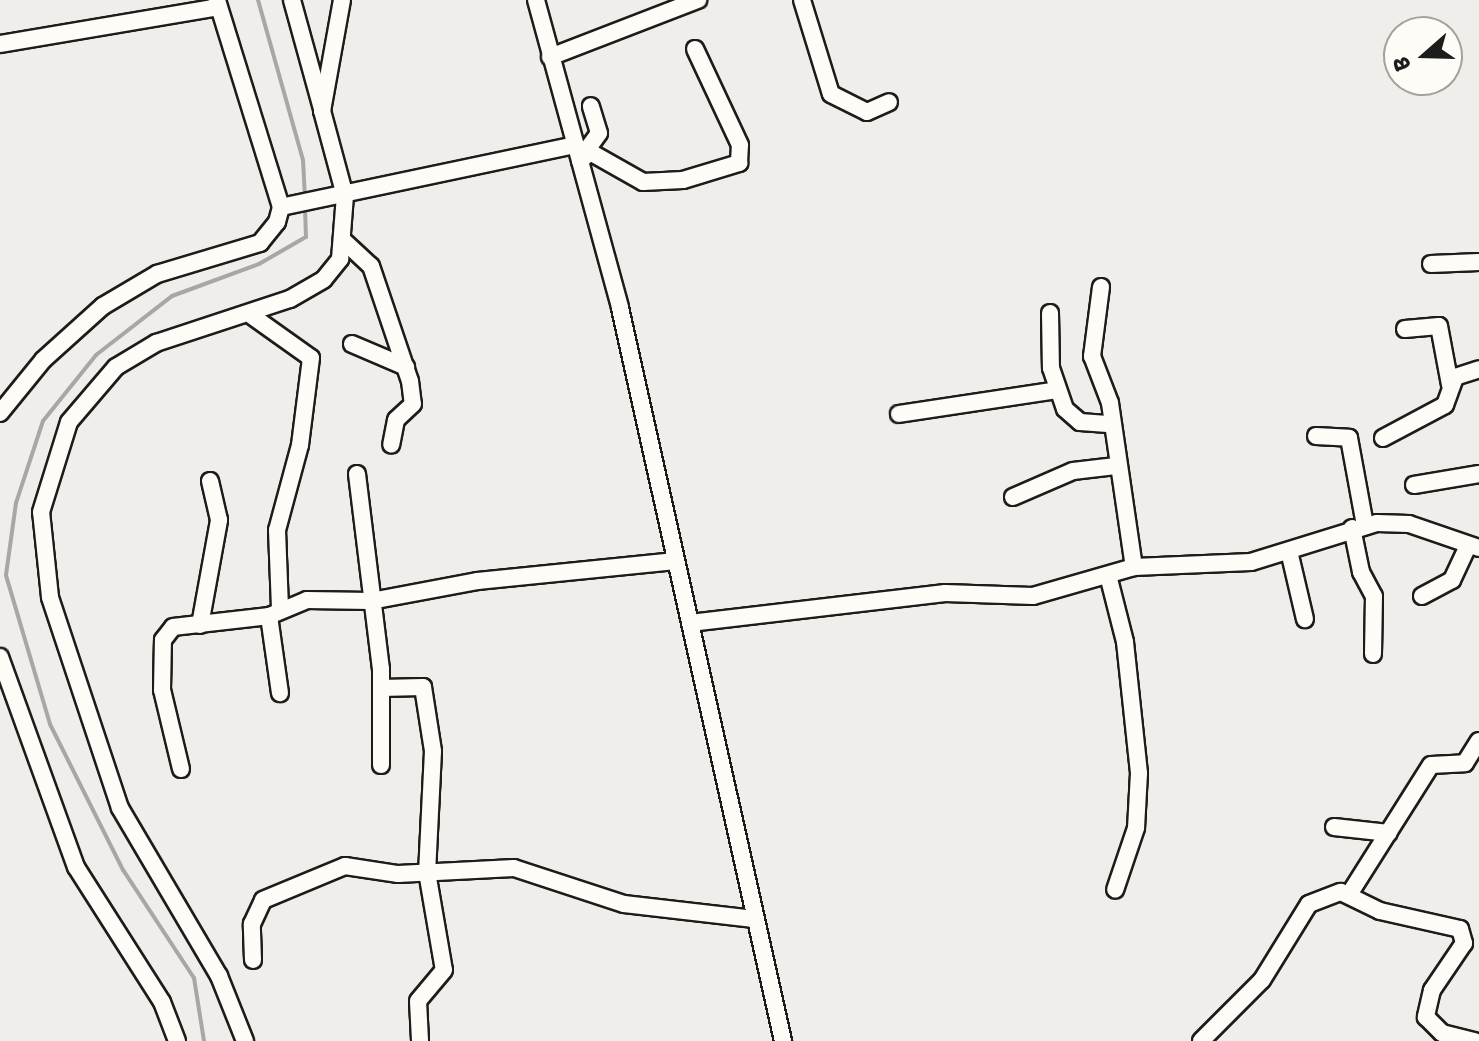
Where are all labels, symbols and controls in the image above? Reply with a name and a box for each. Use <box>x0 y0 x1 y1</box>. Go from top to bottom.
north arrow <box>1383 16 1463 96</box>
text: B <box>1386 52 1418 75</box>

